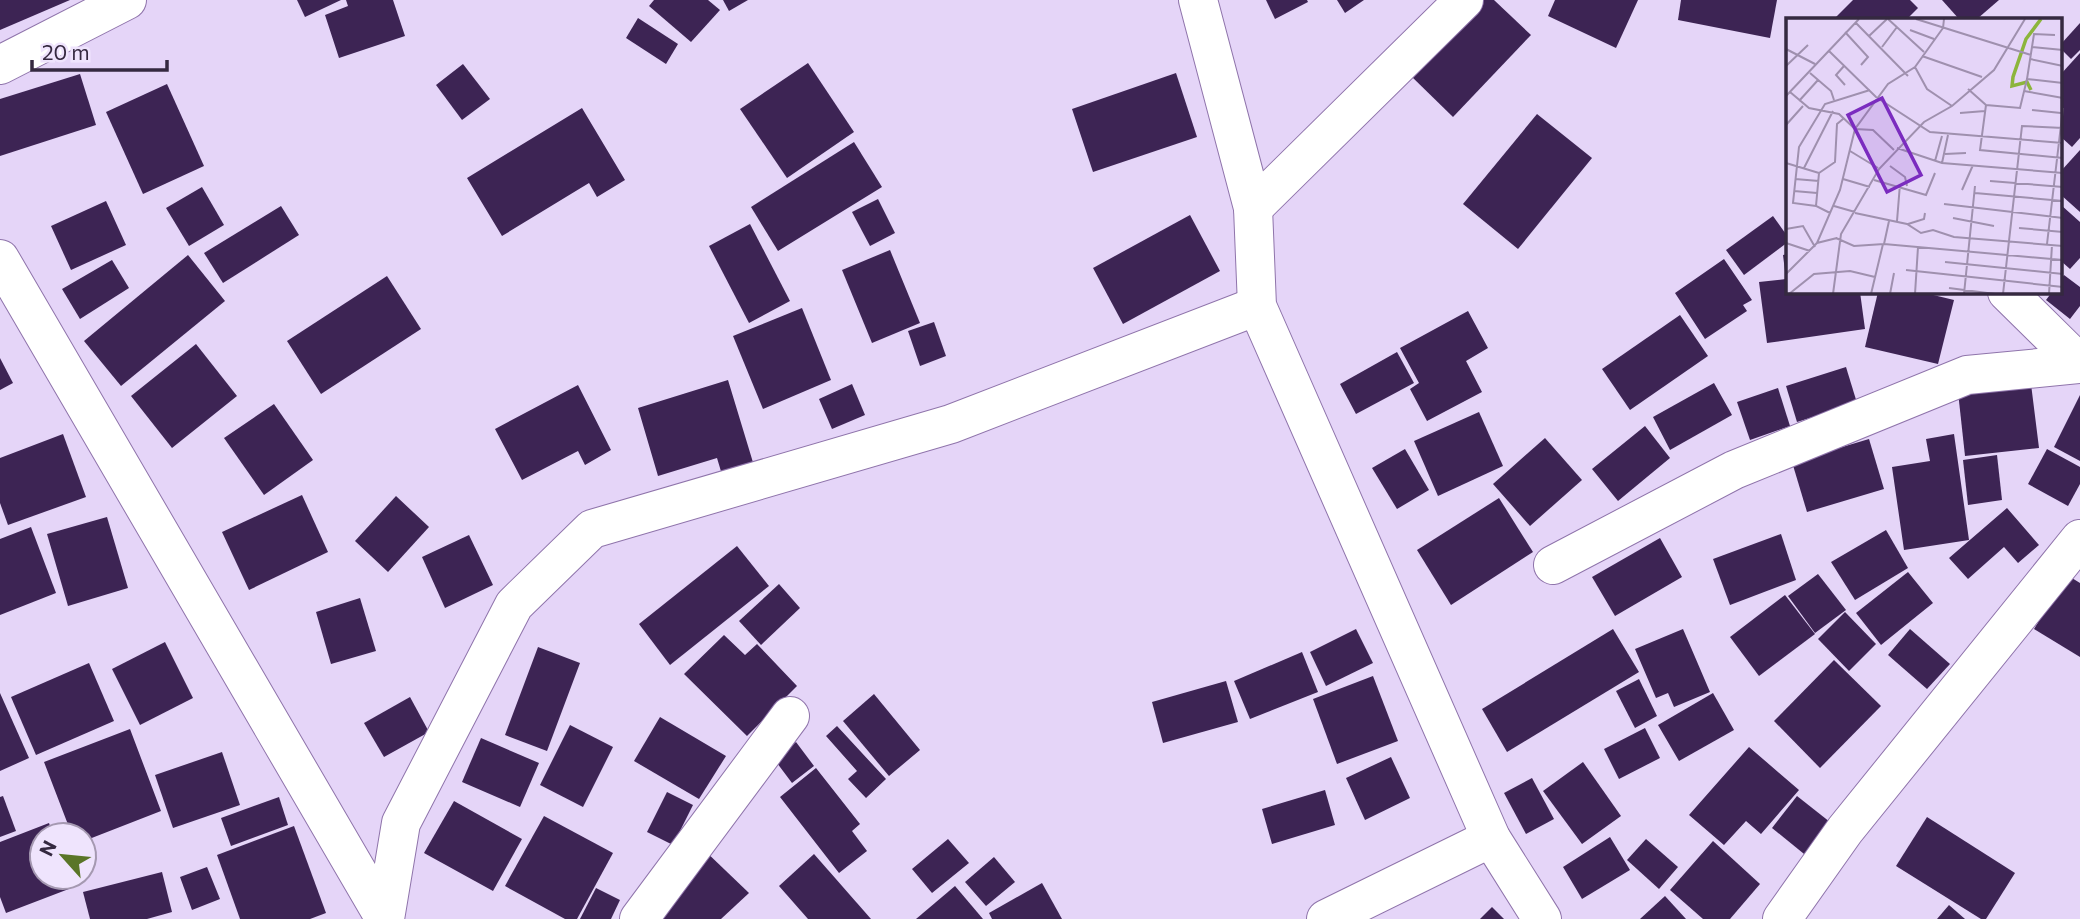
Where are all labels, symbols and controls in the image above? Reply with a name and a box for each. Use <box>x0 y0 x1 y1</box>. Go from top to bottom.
inset map <box>1786 18 2062 294</box>
scale bar <box>32 28 166 72</box>
text: 20 m <box>42 39 90 64</box>
north arrow <box>28 821 98 891</box>
text: N <box>34 836 61 860</box>

